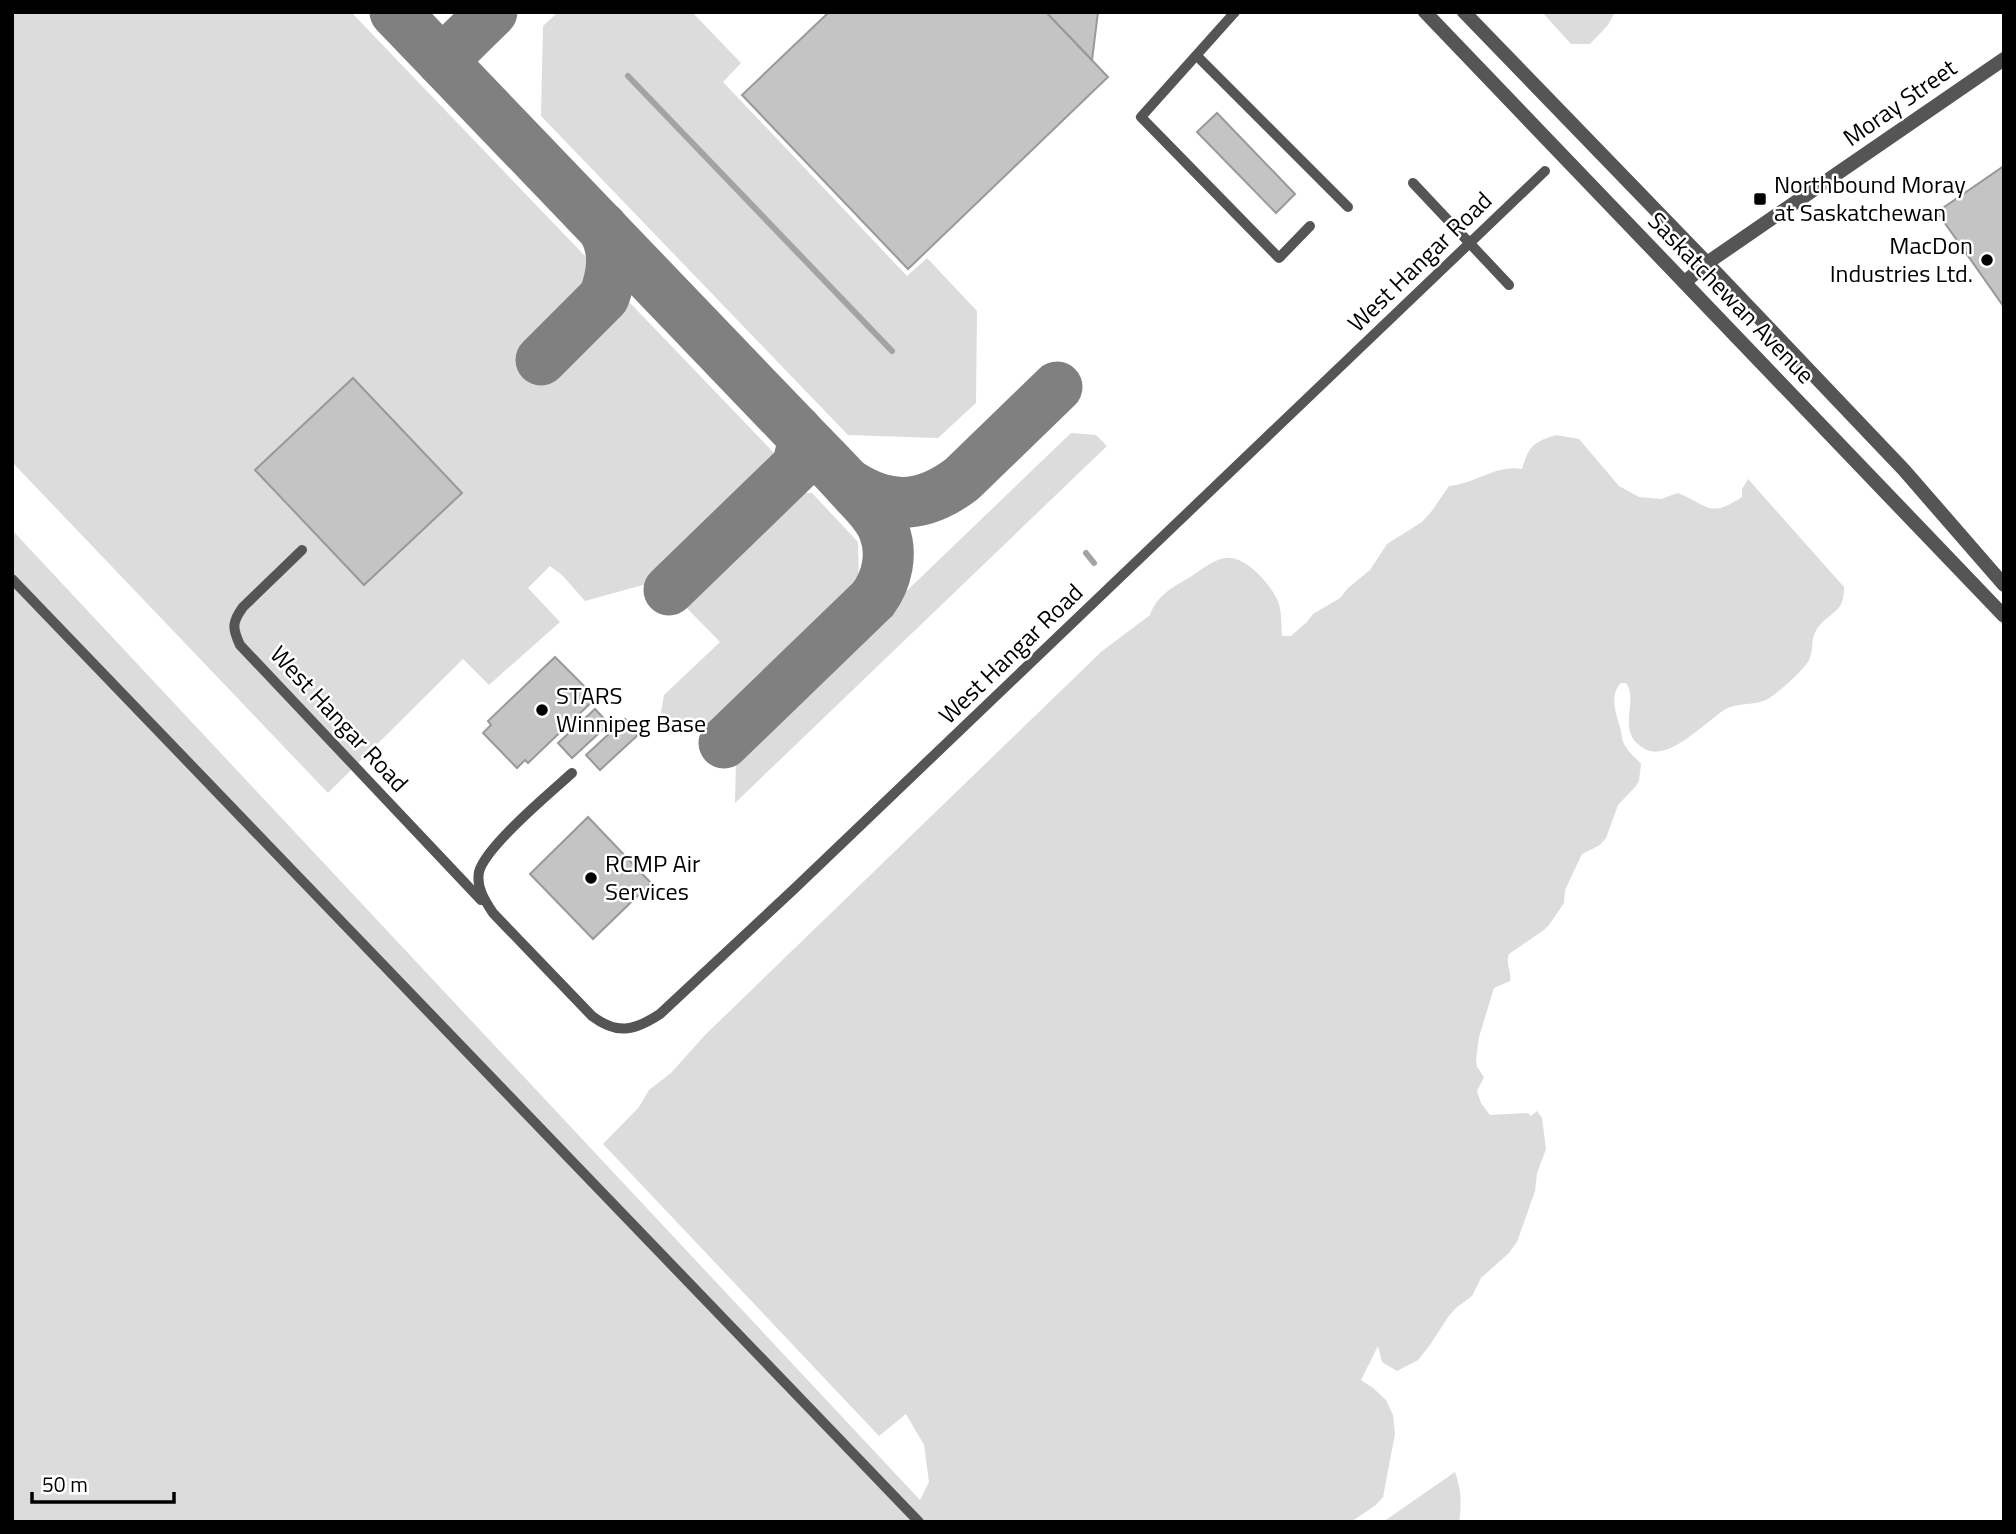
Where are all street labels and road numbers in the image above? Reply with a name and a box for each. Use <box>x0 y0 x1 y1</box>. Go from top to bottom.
street label: Moray Street <box>1835 49 1964 155</box>
street label: West Hangar Road <box>1339 183 1500 340</box>
street label: Saskatchewan Avenue <box>1640 203 1823 391</box>
street label: West Hangar Road <box>930 575 1091 732</box>
street label: West Hangar Road <box>262 637 417 800</box>

